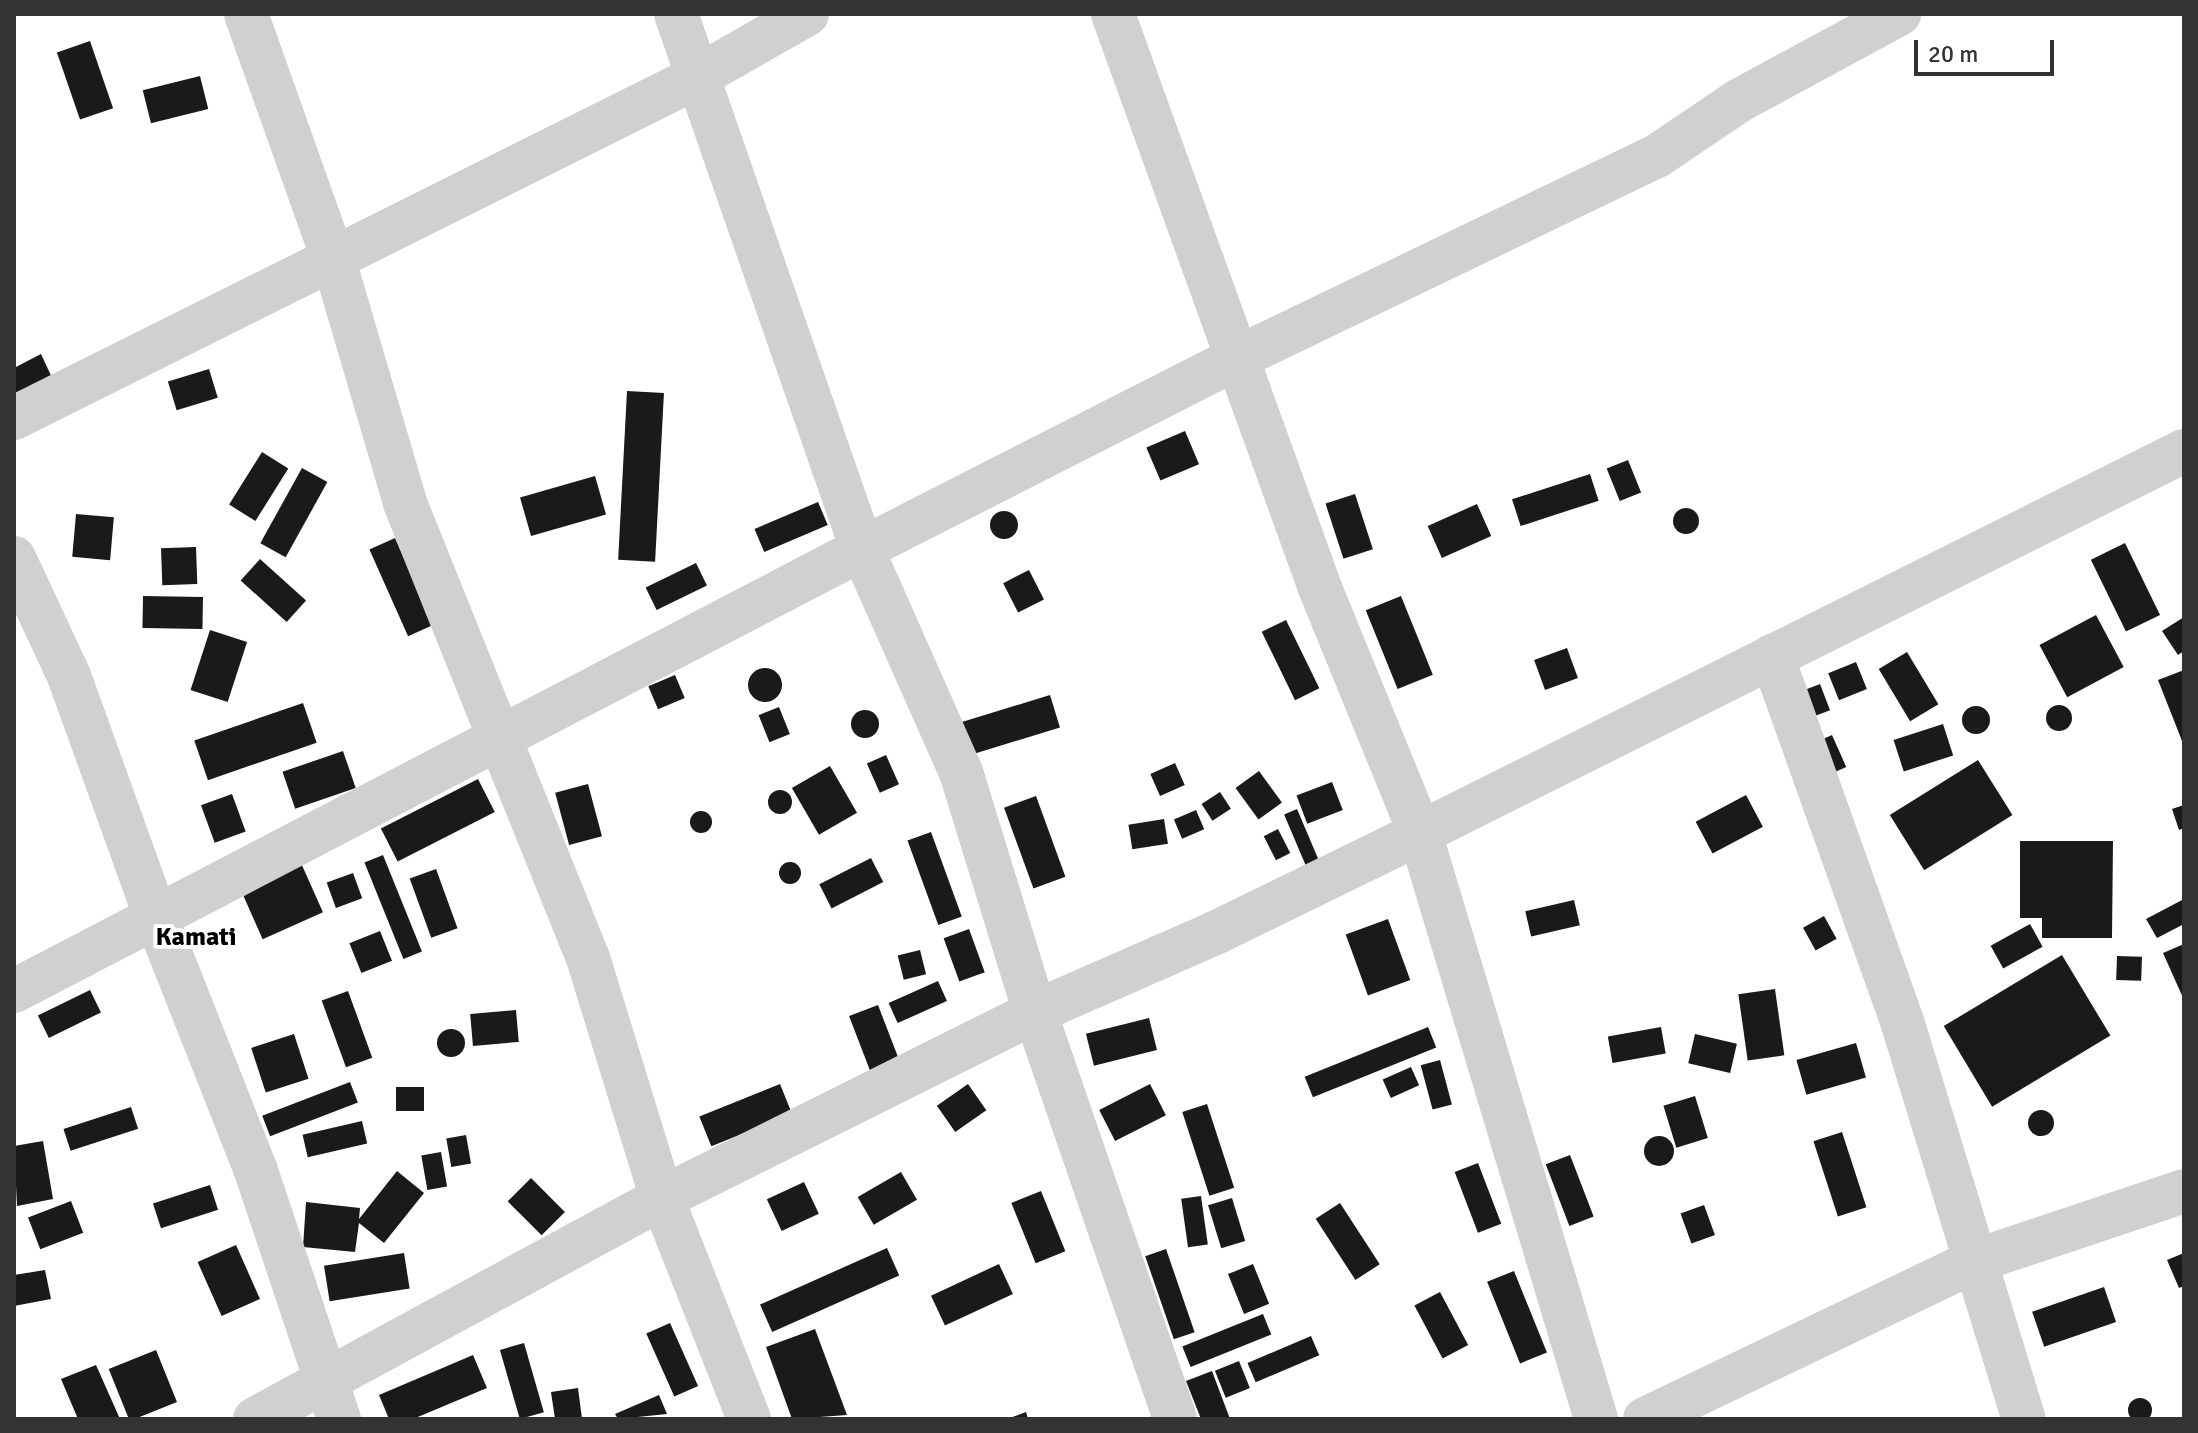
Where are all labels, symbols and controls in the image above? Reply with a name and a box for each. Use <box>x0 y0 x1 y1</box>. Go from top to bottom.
scale bar <box>1918 24 2058 74</box>
text: 20 m <box>1928 39 1978 69</box>
district label: Kamati <box>155 922 237 954</box>

